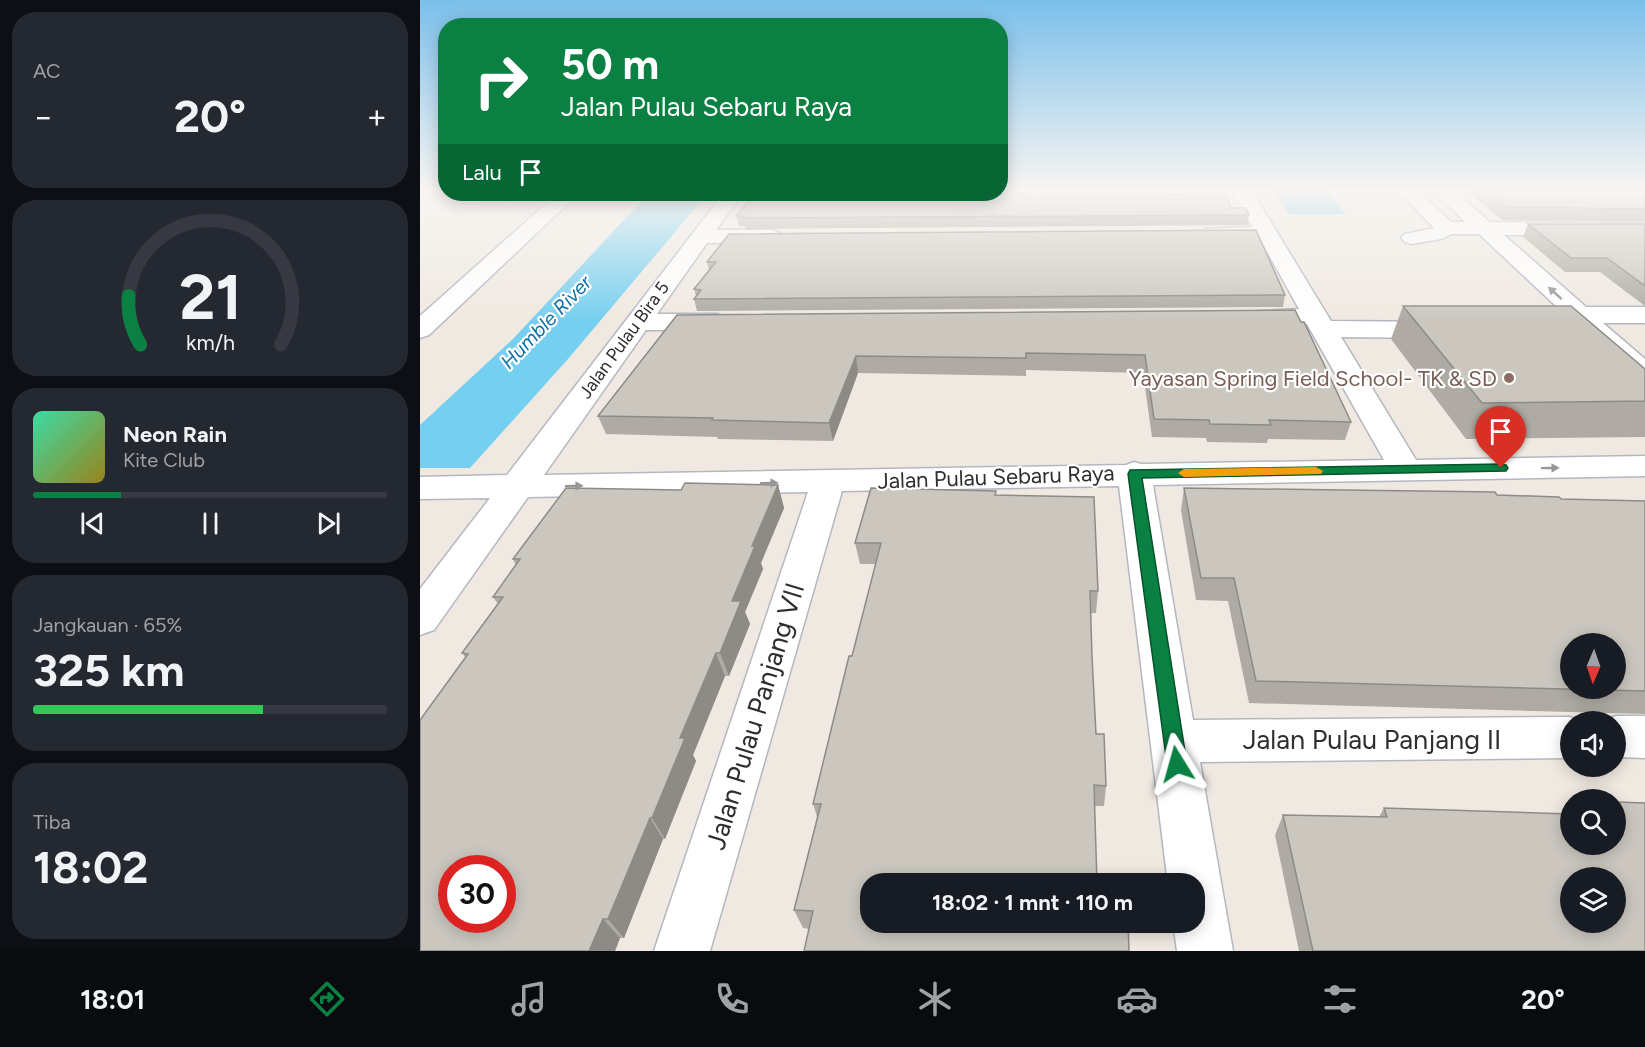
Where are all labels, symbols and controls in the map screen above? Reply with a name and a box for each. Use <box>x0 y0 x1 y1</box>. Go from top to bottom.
text: 50 m <box>561 39 659 90</box>
icon: right <box>462 42 540 120</box>
text: AC <box>33 59 61 83</box>
text: 20° <box>174 89 246 143</box>
text: Jalan Pulau Sebaru Raya <box>561 90 852 123</box>
text: − <box>33 97 54 136</box>
text: + <box>366 97 387 136</box>
icon: arrive <box>514 156 547 189</box>
text: Lalu <box>462 159 502 186</box>
text: 21 <box>179 260 241 335</box>
water label: Humble River <box>496 270 597 374</box>
street label: Jalan Pulau Bira 5 <box>574 277 674 403</box>
one-way arrow <box>1548 287 1563 300</box>
text: km/h <box>186 330 234 355</box>
place label: Yayasan Spring Field School- TK & SD <box>1128 365 1497 392</box>
marker: Yayasan Spring Field School- TK & SD <box>1502 371 1516 385</box>
pin <box>1475 406 1526 468</box>
icon: arrive <box>1484 415 1517 448</box>
text: Neon Rain <box>123 421 227 448</box>
text: Kite Club <box>123 448 205 472</box>
street label: Jalan Pulau Sebaru Raya <box>877 459 1115 495</box>
one-way arrow <box>1540 463 1559 473</box>
one-way arrow <box>760 478 779 487</box>
one-way arrow <box>565 481 584 491</box>
icon: previous <box>76 507 109 540</box>
icon: pause <box>194 507 227 540</box>
icon: next <box>312 507 345 540</box>
street label: Jalan Pulau Panjang VII <box>699 579 811 853</box>
text: Jangkauan · 65% <box>33 613 182 637</box>
north arrow <box>1560 633 1626 699</box>
map controls <box>1560 633 1626 933</box>
text: 325 km <box>33 643 184 697</box>
button: sound <box>1560 711 1626 777</box>
street label: Jalan Pulau Panjang II <box>1243 723 1501 756</box>
position arrow <box>1145 732 1209 796</box>
button: search <box>1560 789 1626 855</box>
text: Tiba <box>33 810 71 834</box>
text: 18:02 <box>33 840 148 894</box>
speed limit sign: 30 <box>438 855 516 933</box>
button: layers <box>1560 867 1626 933</box>
text: 18:02 · 1 mnt · 110 m <box>932 889 1133 916</box>
icon: directions <box>306 978 348 1020</box>
icon: music <box>508 978 550 1020</box>
icon: phone <box>711 978 753 1020</box>
icon: climate <box>914 978 956 1020</box>
icon: car <box>1116 978 1158 1020</box>
icon: filters <box>1319 978 1361 1020</box>
text: 18:01 <box>80 983 145 1016</box>
text: 20° <box>1521 983 1565 1016</box>

